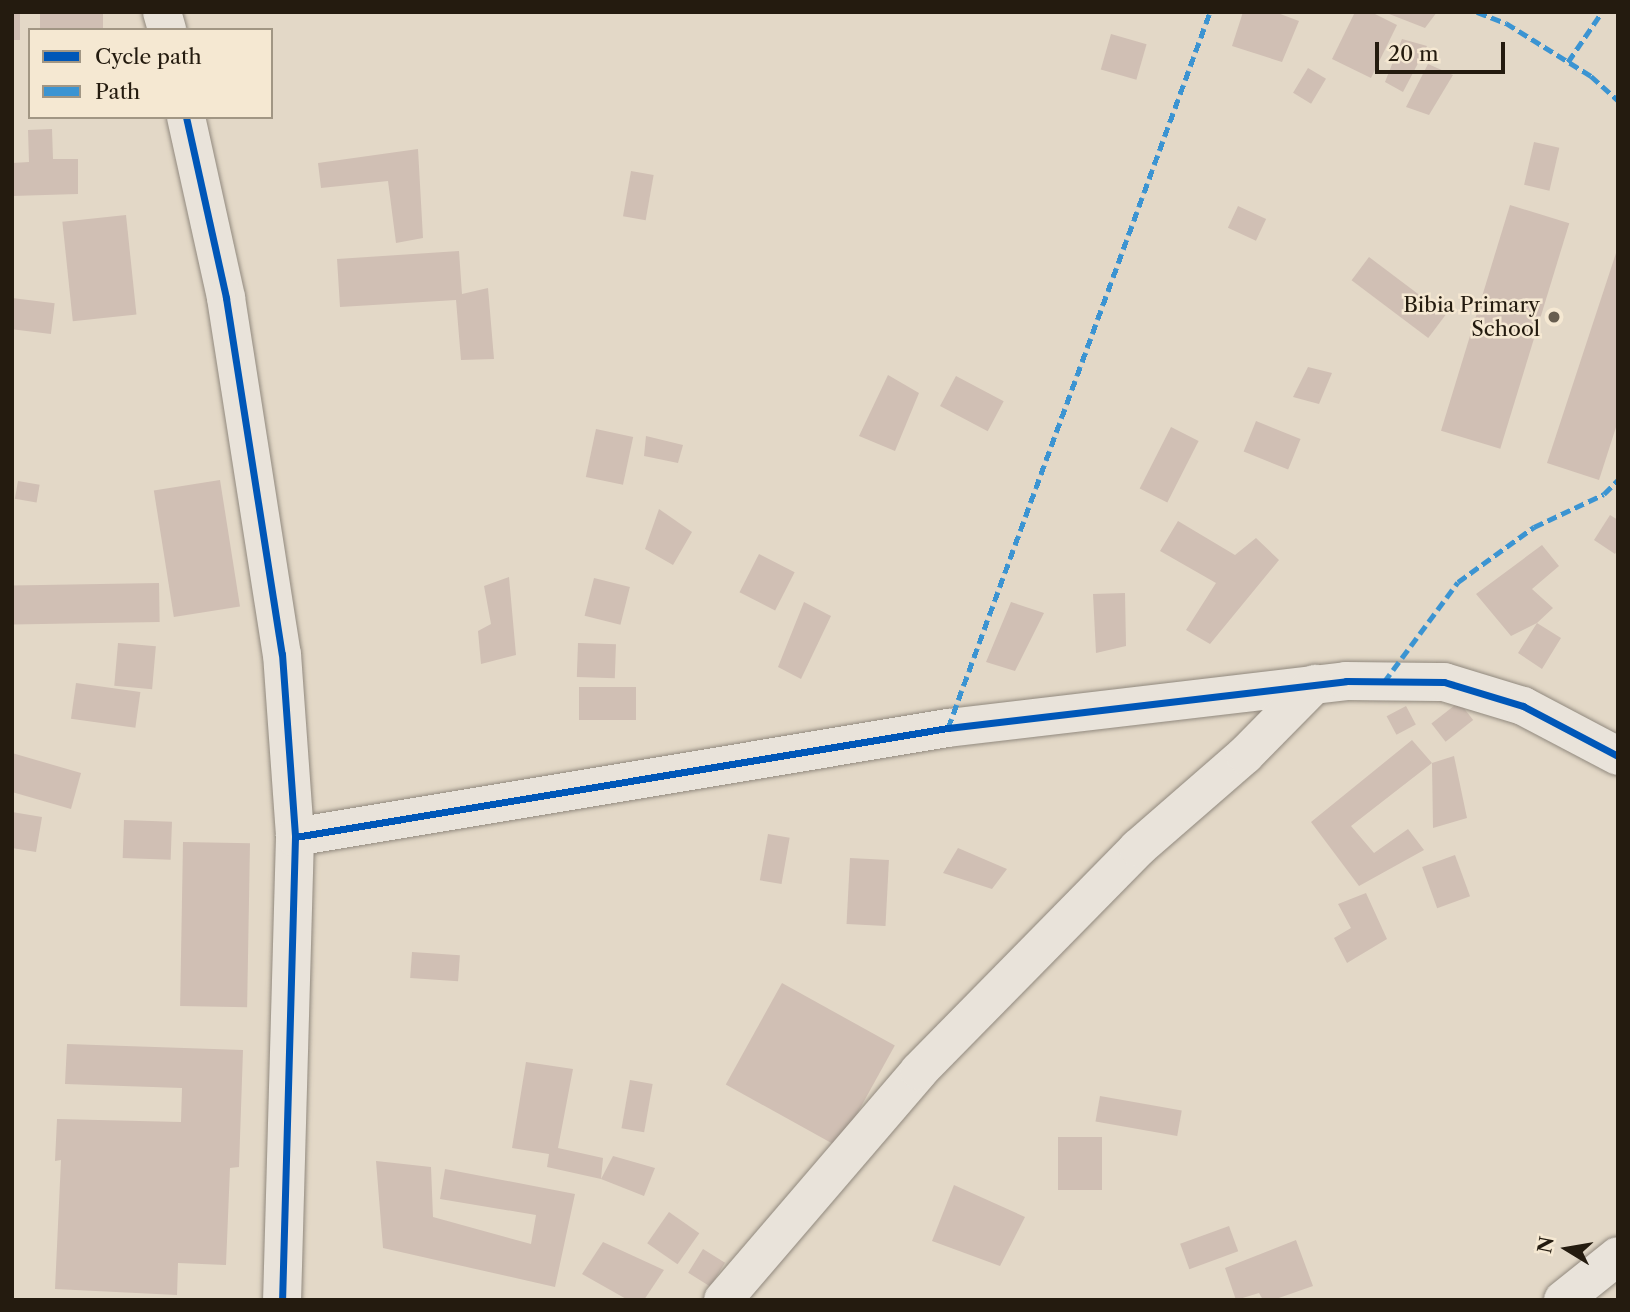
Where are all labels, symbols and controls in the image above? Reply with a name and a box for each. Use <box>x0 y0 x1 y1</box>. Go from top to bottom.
legend <box>28 28 273 119</box>
scale bar <box>1378 28 1508 72</box>
text: 20 m <box>1388 41 1439 66</box>
text: Cycle path <box>95 44 202 69</box>
text: Path <box>95 79 140 104</box>
place label: Bibia Primary School <box>1403 292 1540 342</box>
marker: Bibia Primary School <box>1546 309 1562 325</box>
north arrow <box>1532 1214 1602 1284</box>
text: N <box>1533 1235 1559 1255</box>

